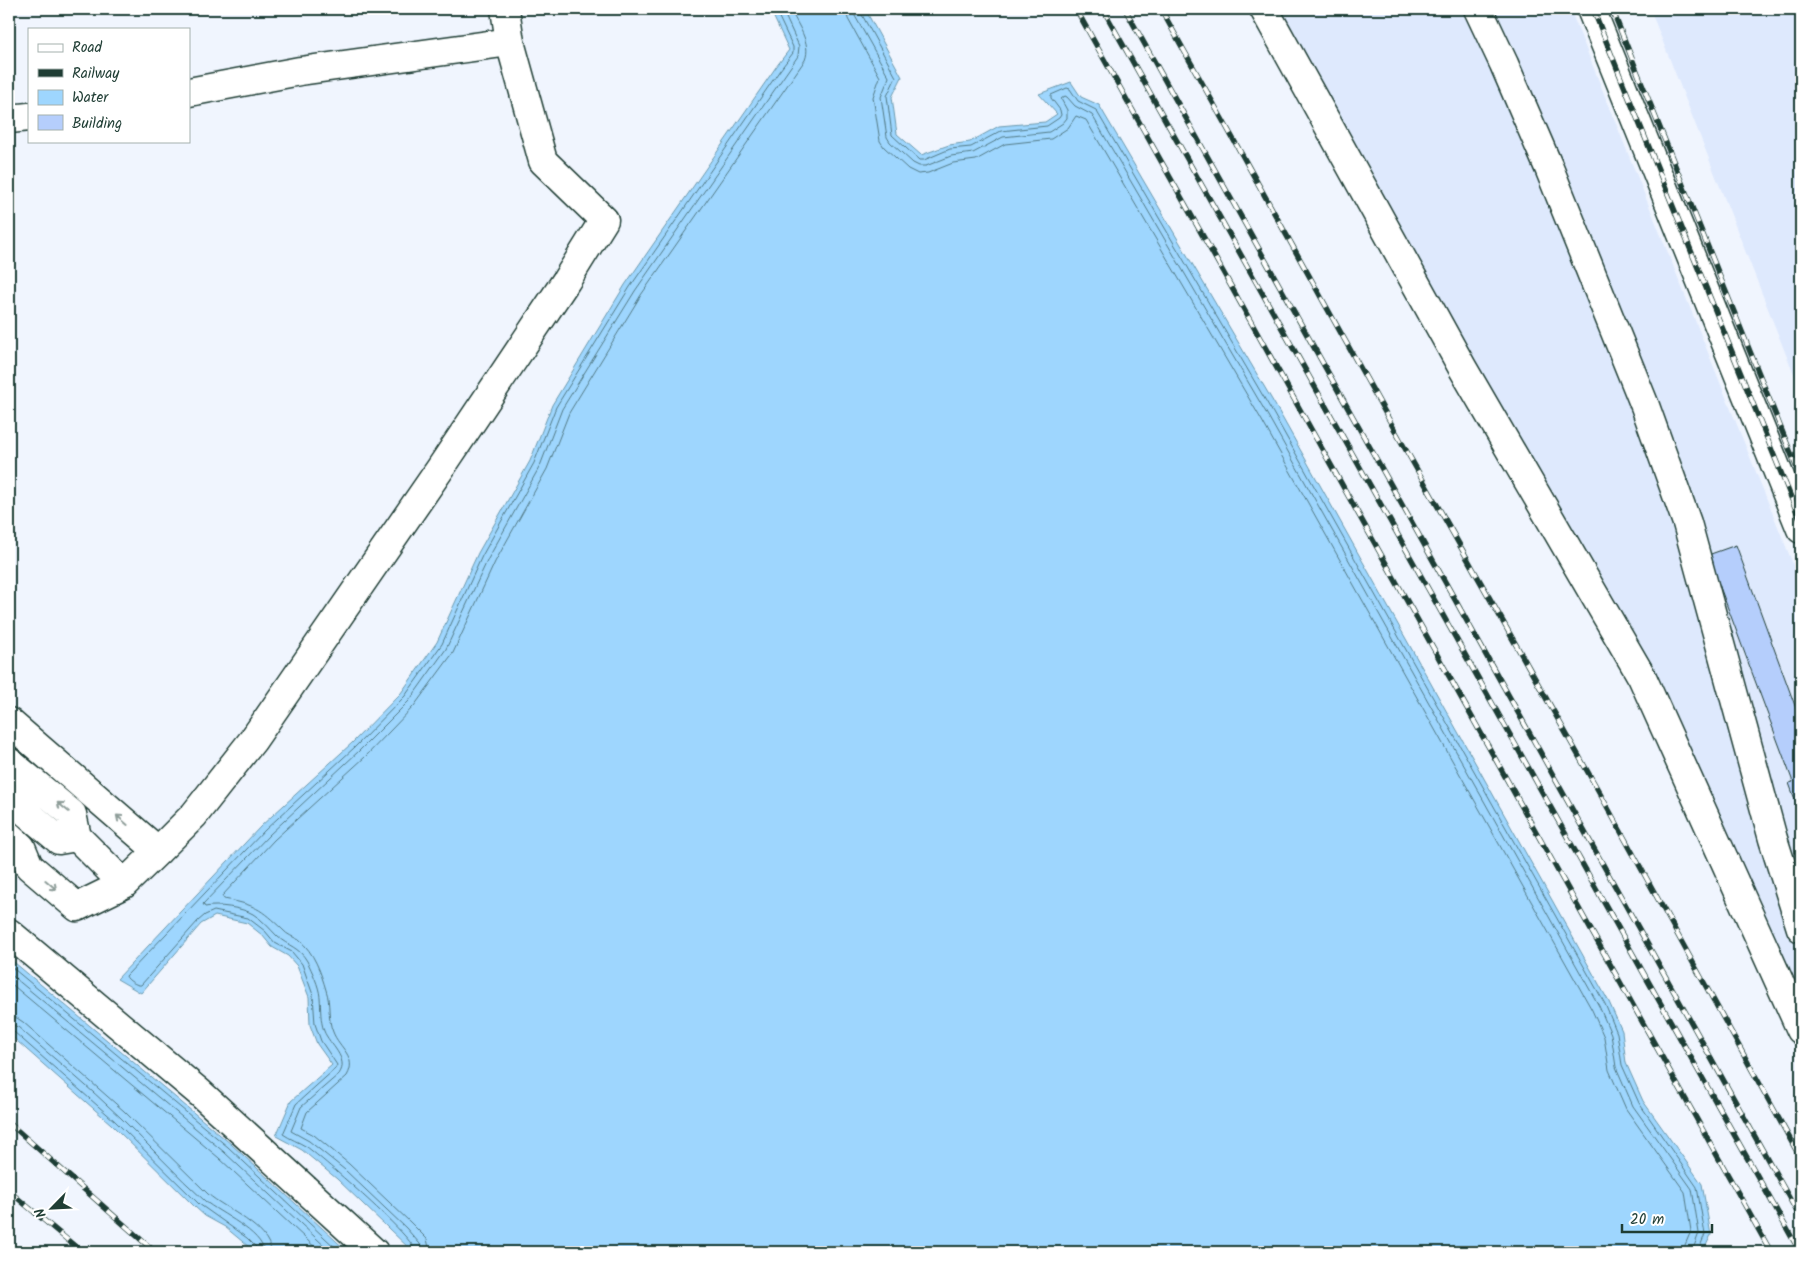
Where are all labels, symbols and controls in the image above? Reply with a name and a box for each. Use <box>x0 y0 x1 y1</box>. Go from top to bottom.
legend <box>28 28 190 142</box>
text: Road <box>72 36 103 60</box>
text: Railway <box>72 62 120 86</box>
text: Water <box>72 86 109 110</box>
text: Building <box>72 112 122 136</box>
one-way arrow <box>57 801 70 812</box>
one-way arrow <box>115 814 128 825</box>
one-way arrow <box>44 879 57 891</box>
north arrow <box>28 1184 78 1234</box>
scale bar <box>1622 1201 1712 1233</box>
text: N <box>29 1204 53 1221</box>
text: 20 m <box>1630 1208 1664 1232</box>

